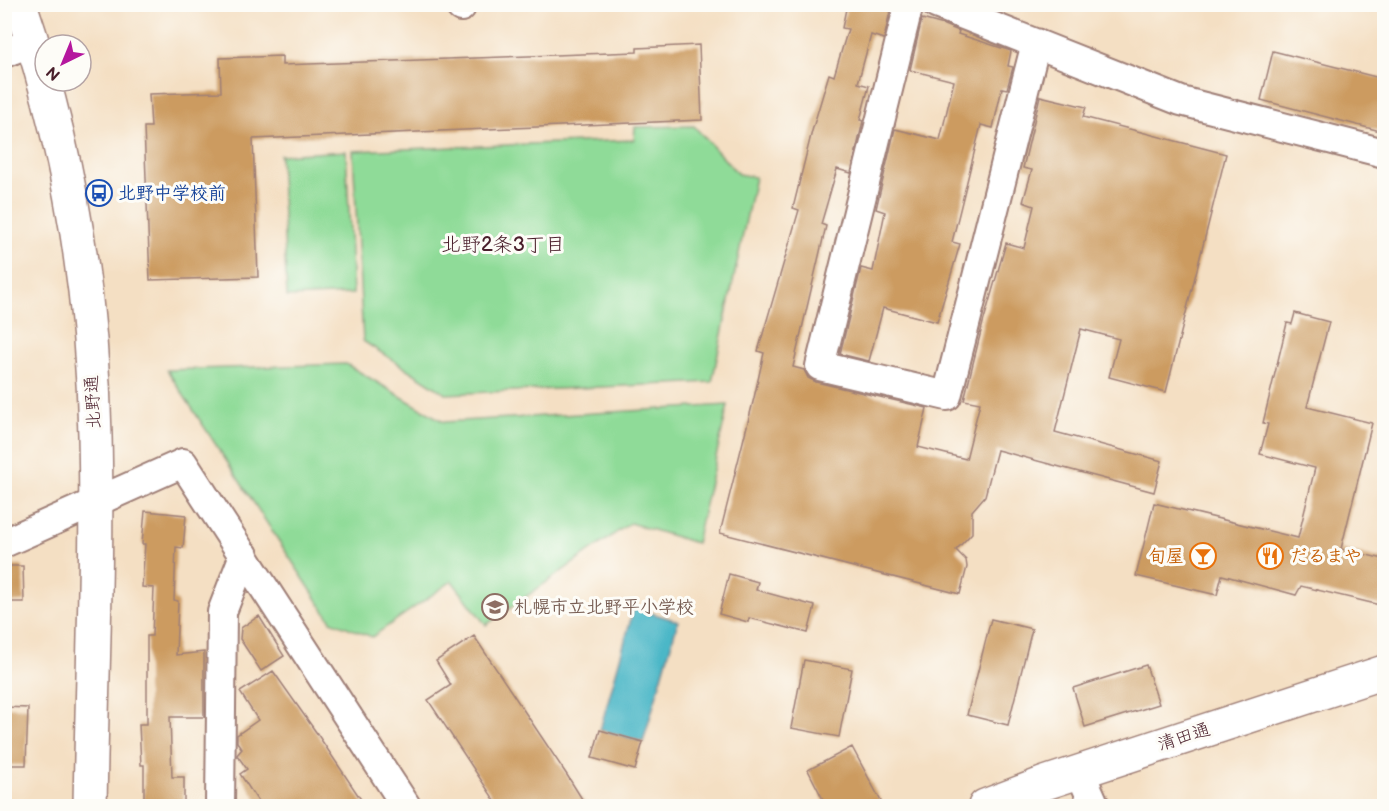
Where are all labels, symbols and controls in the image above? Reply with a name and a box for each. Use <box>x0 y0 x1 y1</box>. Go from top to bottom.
north arrow <box>33 33 93 93</box>
text: N <box>43 62 65 84</box>
bus stop icon: 北野中学校前 <box>84 178 114 208</box>
place label: 北野中学校前 <box>118 183 226 204</box>
district label: 北野2条3丁目 <box>441 233 565 257</box>
street label: 北野通 <box>81 374 105 430</box>
bar icon: 旬屋 <box>1188 541 1218 571</box>
restaurant icon: だるまや <box>1255 541 1285 571</box>
place label: 旬屋 <box>1148 546 1184 567</box>
place label: だるまや <box>1290 546 1362 567</box>
school or university icon: 札幌市立北野平小学校 <box>480 592 510 622</box>
place label: 札幌市立北野平小学校 <box>514 597 694 618</box>
street label: 清田通 <box>1155 719 1213 755</box>

